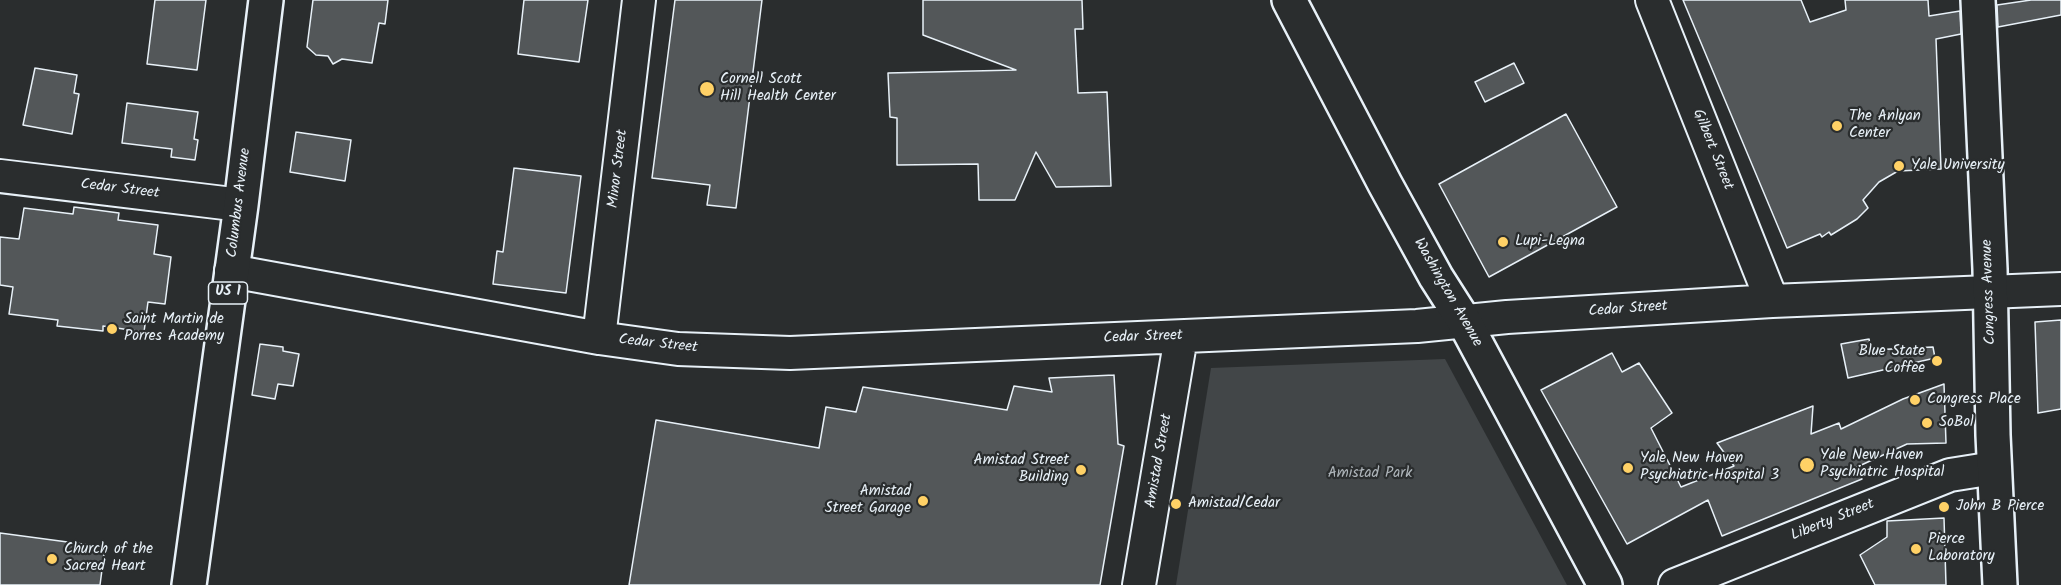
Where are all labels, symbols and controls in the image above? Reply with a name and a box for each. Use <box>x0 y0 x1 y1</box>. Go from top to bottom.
place label: Cornell Scott Hill Health Center <box>720 71 836 106</box>
marker: Cornell Scott Hill Health Center <box>698 80 716 98</box>
street label: Gilbert Street <box>1688 107 1736 193</box>
place label: The Anlyan Center <box>1849 108 1921 143</box>
marker: The Anlyan Center <box>1830 119 1844 133</box>
street label: Minor Street <box>605 129 633 209</box>
street label: Columbus Avenue <box>224 147 256 259</box>
place label: Yale University <box>1911 157 2004 175</box>
marker: Yale University <box>1892 159 1906 173</box>
street label: Cedar Street <box>80 176 160 204</box>
place label: Lupi-Legna <box>1515 233 1585 251</box>
street label: Washington Avenue <box>1409 235 1485 351</box>
marker: Lupi-Legna <box>1496 235 1510 249</box>
street label: Congress Avenue <box>1979 239 2001 345</box>
road number: US 1 <box>208 282 248 304</box>
street label: Cedar Street <box>1588 298 1668 322</box>
place label: Saint Martin de Porres Academy <box>124 311 224 346</box>
marker: Saint Martin de Porres Academy <box>105 322 119 336</box>
street label: Cedar Street <box>1103 328 1183 348</box>
street label: Cedar Street <box>618 332 698 358</box>
place label: Blue State Coffee <box>1858 343 1925 378</box>
marker: Blue State Coffee <box>1930 354 1944 368</box>
place label: Congress Place <box>1927 391 2021 409</box>
marker: Congress Place <box>1908 393 1922 407</box>
street label: Amistad Street <box>1143 412 1177 510</box>
place label: SoBol <box>1939 414 1974 432</box>
marker: SoBol <box>1920 416 1934 430</box>
place label: Yale New Haven Psychiatric Hospital <box>1820 447 1944 482</box>
place label: Yale New Haven Psychiatric Hospital 3 <box>1640 450 1779 485</box>
place label: Amistad Street Building <box>974 452 1069 487</box>
marker: Yale New Haven Psychiatric Hospital <box>1798 456 1816 474</box>
marker: Yale New Haven Psychiatric Hospital 3 <box>1621 461 1635 475</box>
marker: Amistad Street Building <box>1074 463 1088 477</box>
park label: Amistad Park <box>1328 465 1412 483</box>
place label: Amistad Street Garage <box>825 483 911 518</box>
marker: Amistad Street Garage <box>916 494 930 508</box>
place label: Amistad/Cedar <box>1188 495 1280 513</box>
street label: Liberty Street <box>1789 496 1877 546</box>
marker: Amistad/Cedar <box>1169 497 1183 511</box>
place label: John B Pierce <box>1956 498 2044 516</box>
marker: John B Pierce <box>1937 500 1951 514</box>
place label: Pierce Laboratory <box>1928 531 1994 566</box>
place label: Church of the Sacred Heart <box>64 541 153 576</box>
marker: Pierce Laboratory <box>1909 542 1923 556</box>
marker: Church of the Sacred Heart <box>45 552 59 566</box>

